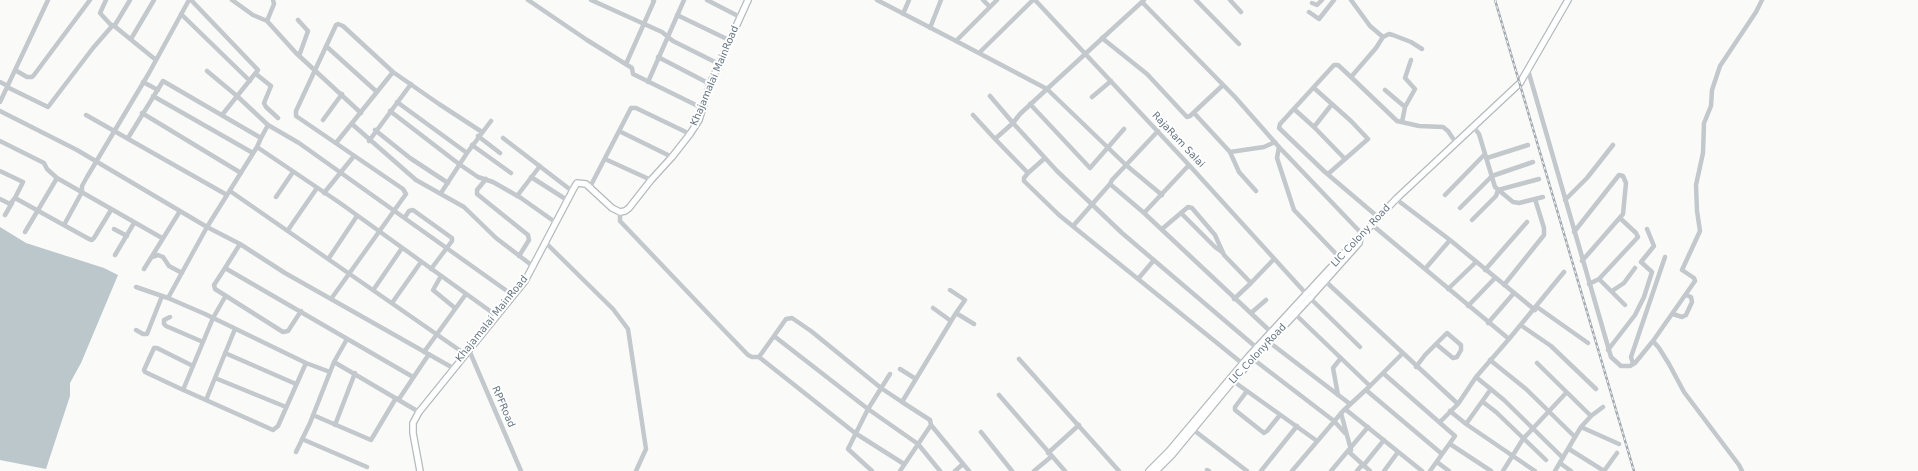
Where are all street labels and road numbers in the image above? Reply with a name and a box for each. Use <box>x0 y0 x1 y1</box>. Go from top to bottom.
street label: Khajamalai MainRoad <box>688 24 742 128</box>
street label: RajaRam Salai <box>1149 110 1207 170</box>
street label: LIC Colony Road <box>1329 202 1393 270</box>
street label: Khajamalai MainRoad <box>453 273 531 365</box>
street label: LIC ColonyRoad <box>1227 321 1289 387</box>
street label: RPFRoad <box>489 384 517 430</box>

